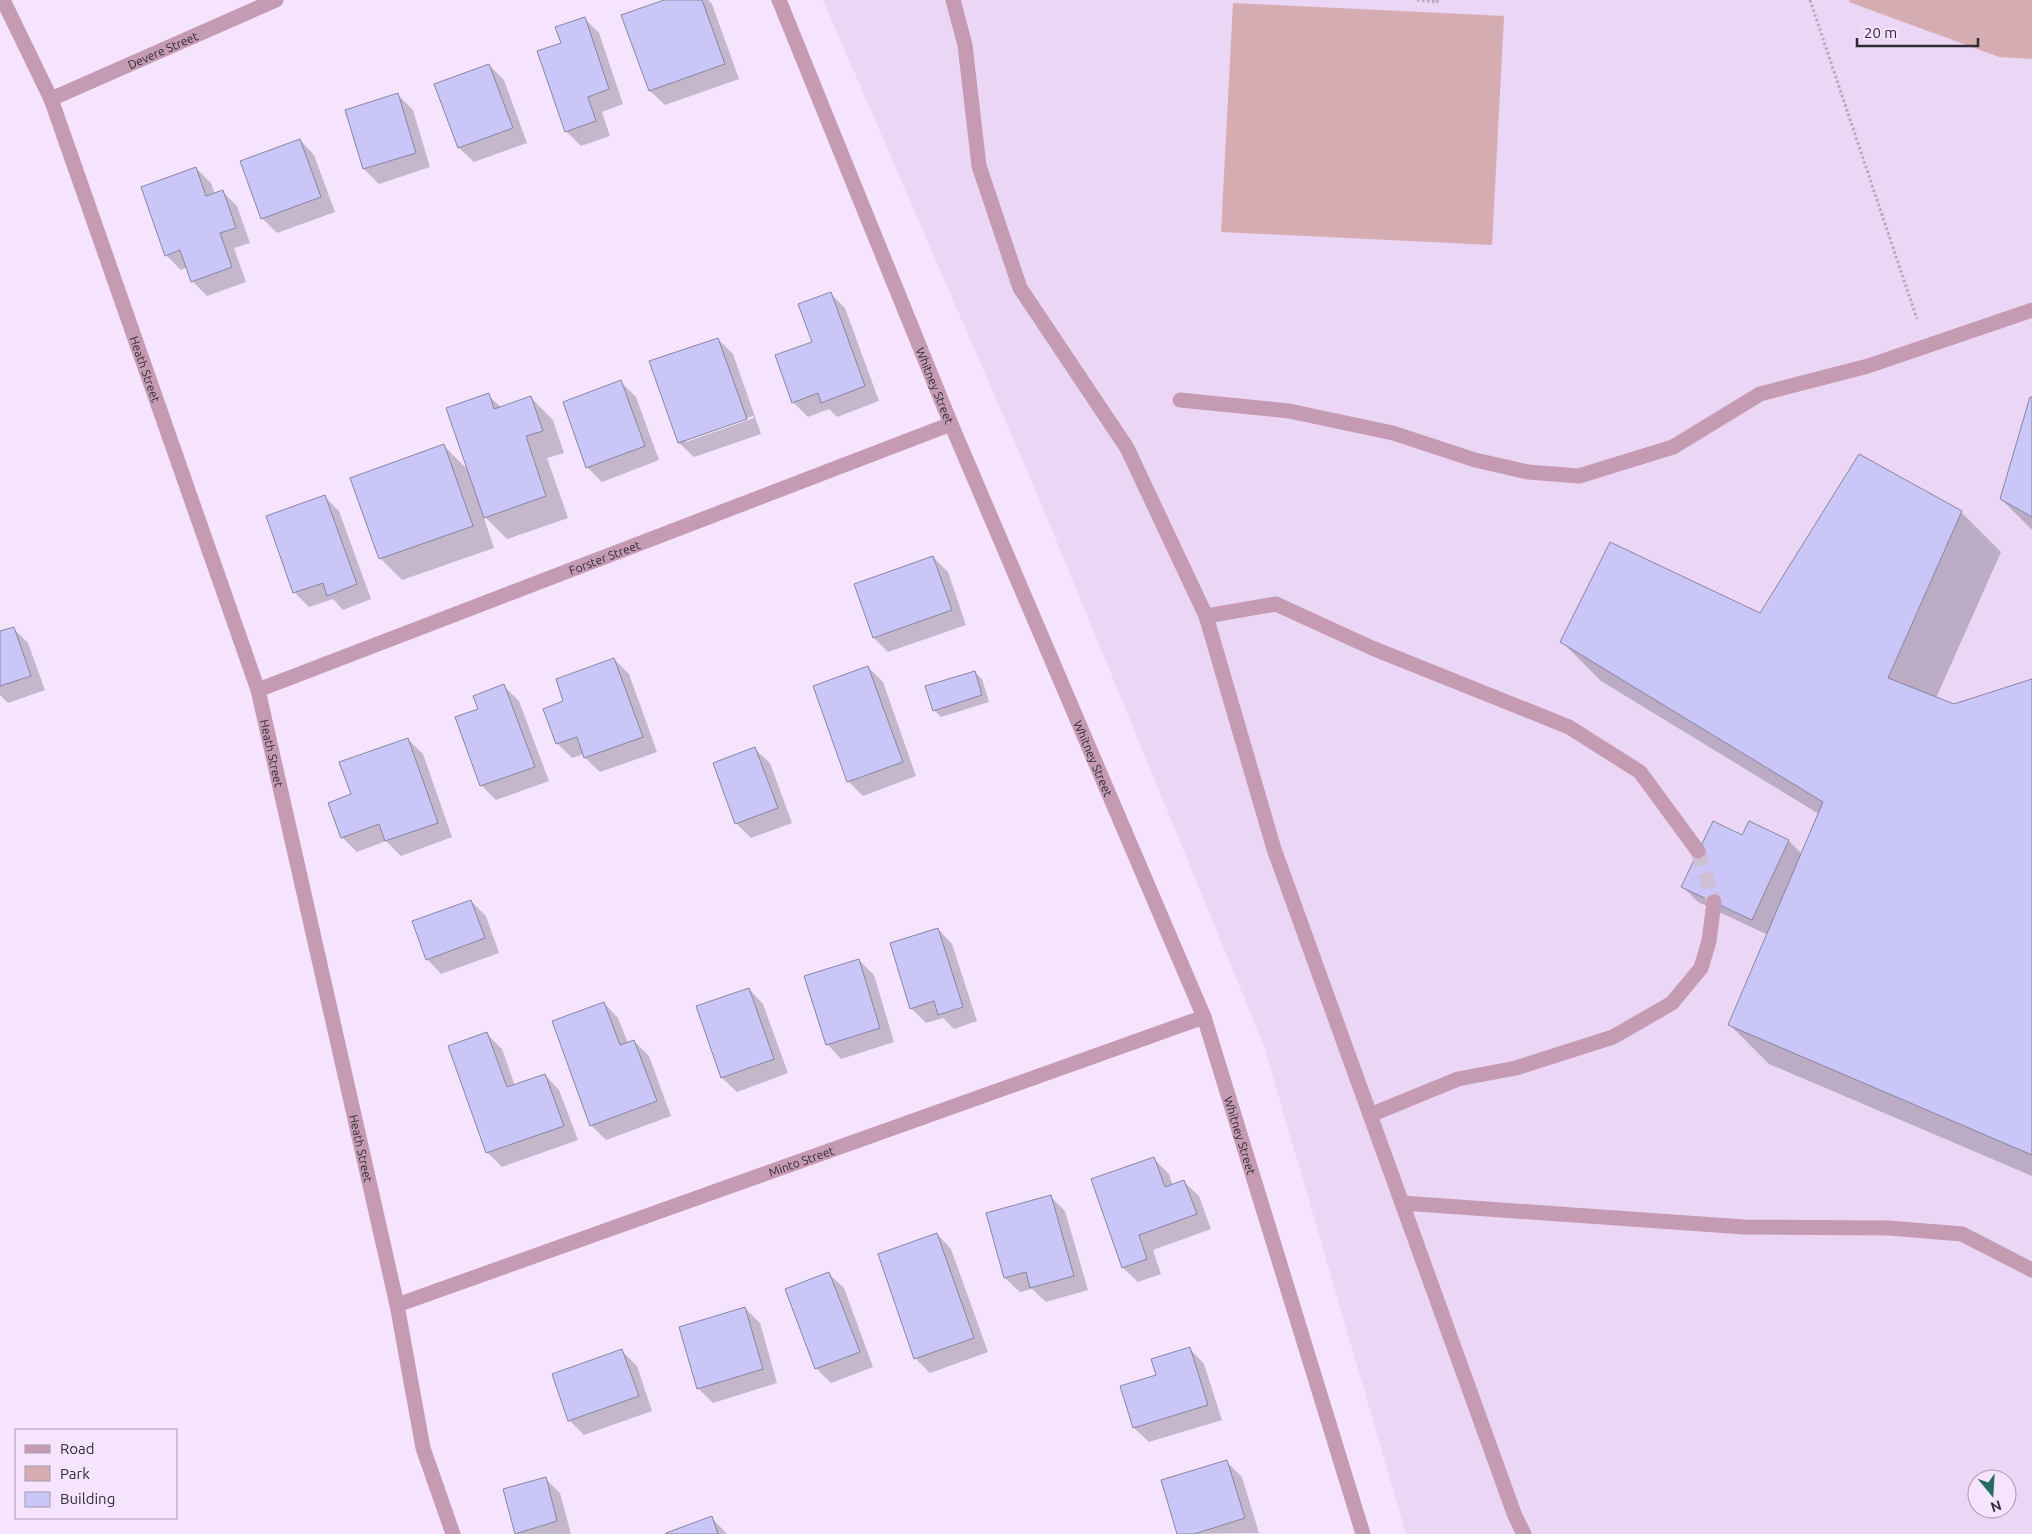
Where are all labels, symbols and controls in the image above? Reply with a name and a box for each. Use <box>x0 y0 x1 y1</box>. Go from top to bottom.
scale bar <box>1857 15 1978 47</box>
text: 20 m <box>1864 24 1897 41</box>
street label: Devere Street <box>126 29 200 71</box>
street label: Heath Street <box>128 334 163 404</box>
street label: Whitney Street <box>914 345 957 426</box>
street label: Forster Street <box>567 537 642 577</box>
street label: Heath Street <box>258 718 286 789</box>
street label: Whitney Street <box>1072 718 1116 798</box>
street label: Whitney Street <box>1222 1095 1259 1176</box>
street label: Heath Street <box>348 1113 376 1184</box>
street label: Minto Street <box>767 1143 836 1178</box>
legend <box>15 1429 178 1519</box>
text: Road <box>60 1440 95 1457</box>
text: Park <box>60 1465 90 1482</box>
north arrow <box>1967 1469 2017 1519</box>
text: Building <box>60 1490 115 1507</box>
text: N <box>1989 1497 2003 1516</box>

